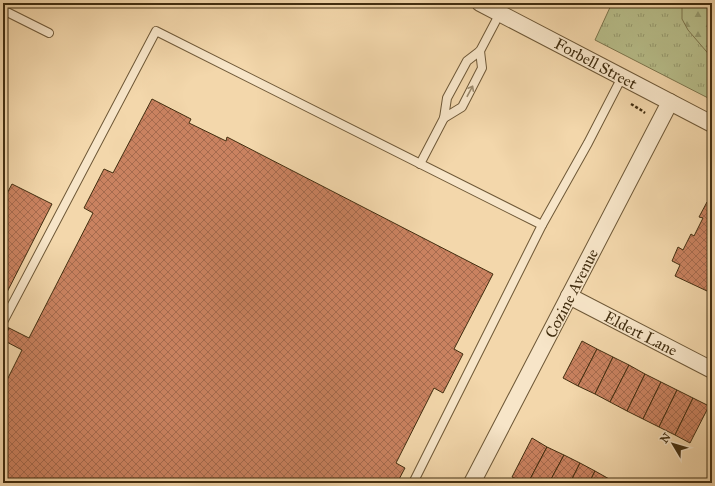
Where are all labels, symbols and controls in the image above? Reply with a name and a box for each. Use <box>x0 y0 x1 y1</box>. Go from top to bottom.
street label: Forbell Street <box>551 34 640 93</box>
one-way arrow <box>467 85 475 97</box>
street label: Cozine Avenue <box>541 245 602 341</box>
street label: Eldert Lane <box>601 307 681 360</box>
north arrow <box>653 424 693 464</box>
text: N <box>658 430 674 446</box>

